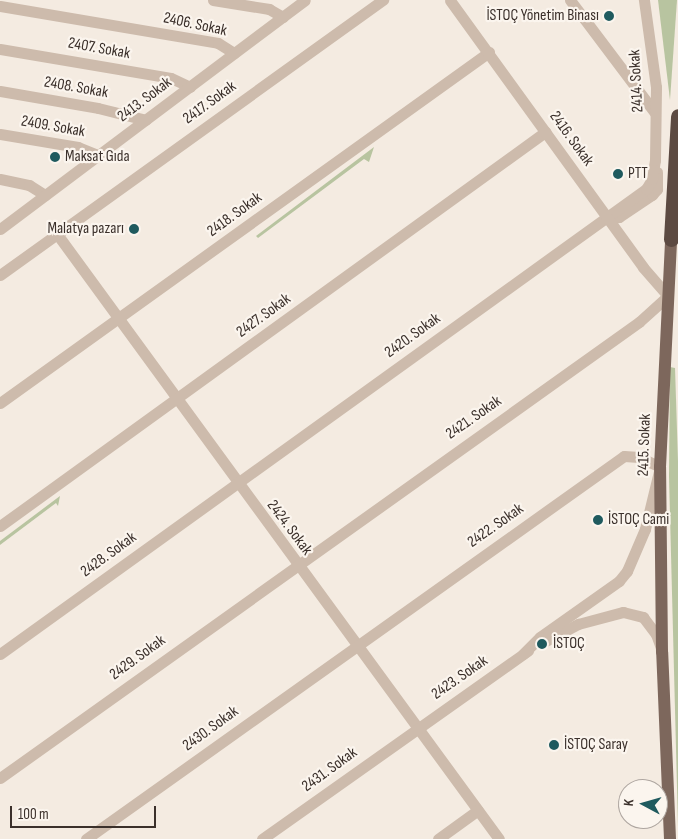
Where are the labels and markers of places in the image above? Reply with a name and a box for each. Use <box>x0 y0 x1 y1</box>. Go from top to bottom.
place label: İSTOÇ Yönetim Binası <box>486 6 599 26</box>
marker: İSTOÇ Yönetim Binası <box>603 10 615 22</box>
place label: Maksat Gıda <box>65 147 130 167</box>
marker: Maksat Gıda <box>49 151 61 163</box>
place label: PTT <box>628 164 648 184</box>
marker: PTT <box>612 168 624 180</box>
place label: Malatya pazarı <box>47 219 124 239</box>
marker: Malatya pazarı <box>128 223 140 235</box>
place label: İSTOÇ Cami <box>608 510 669 530</box>
marker: İSTOÇ Cami <box>592 514 604 526</box>
place label: İSTOÇ <box>553 634 585 654</box>
marker: İSTOÇ <box>535 637 549 651</box>
place label: İSTOÇ Saray <box>564 735 628 755</box>
marker: İSTOÇ Saray <box>548 739 560 751</box>

